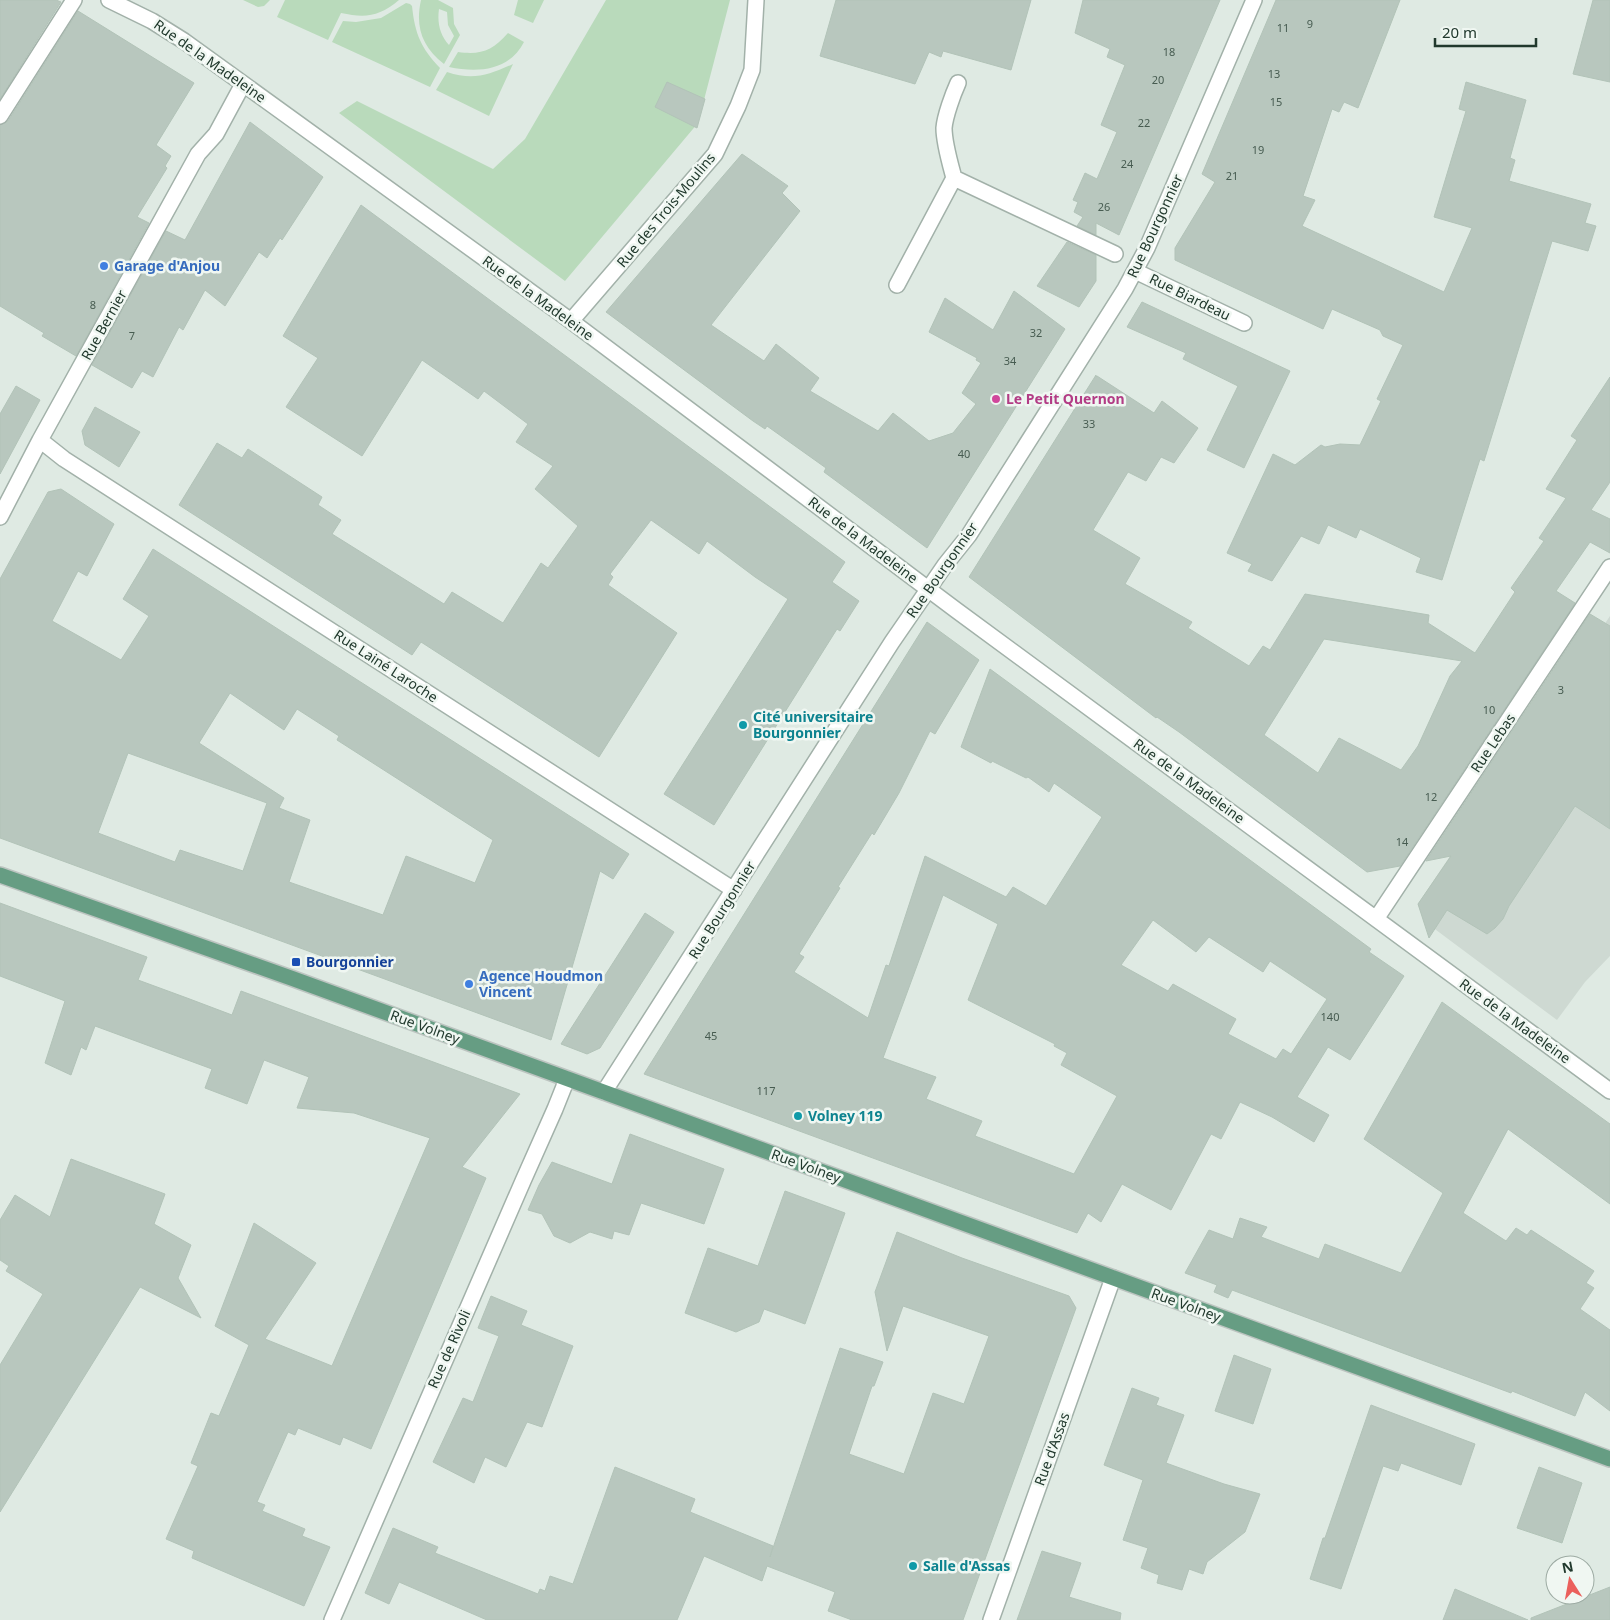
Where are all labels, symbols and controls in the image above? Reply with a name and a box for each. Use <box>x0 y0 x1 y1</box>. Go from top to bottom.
street label: Rue de la Madeleine <box>150 15 270 107</box>
scale bar <box>1435 15 1536 47</box>
house number: 9 <box>1307 16 1313 31</box>
house number: 11 <box>1277 20 1289 35</box>
text: 20 m <box>1442 22 1477 42</box>
house number: 18 <box>1163 44 1175 59</box>
house number: 13 <box>1268 66 1280 81</box>
house number: 20 <box>1152 72 1164 87</box>
house number: 15 <box>1270 94 1282 109</box>
house number: 22 <box>1138 115 1150 130</box>
house number: 19 <box>1252 142 1264 157</box>
street label: Rue des Trois-Moulins <box>612 148 719 271</box>
house number: 24 <box>1121 156 1134 171</box>
house number: 21 <box>1226 168 1238 183</box>
street label: Rue Bourgonnier <box>1122 171 1187 281</box>
house number: 26 <box>1098 199 1110 214</box>
street label: Rue de la Madeleine <box>479 251 598 344</box>
place label: Garage d'Anjou <box>114 256 220 275</box>
marker: Garage d'Anjou <box>98 260 110 272</box>
street label: Rue Biardeau <box>1147 269 1234 324</box>
street label: Rue Bernier <box>76 286 131 363</box>
house number: 8 <box>90 297 96 312</box>
house number: 32 <box>1030 325 1042 340</box>
house number: 7 <box>129 328 135 343</box>
house number: 34 <box>1004 353 1017 368</box>
place label: Le Petit Quernon <box>1006 389 1125 408</box>
marker: Le Petit Quernon <box>990 393 1002 405</box>
house number: 33 <box>1083 416 1095 431</box>
house number: 40 <box>958 446 970 461</box>
street label: Rue de la Madeleine <box>805 492 922 587</box>
street label: Rue Bourgonnier <box>902 518 982 621</box>
street label: Rue Lainé Laroche <box>331 625 442 706</box>
house number: 3 <box>1558 682 1564 697</box>
house number: 10 <box>1483 702 1495 717</box>
place label: Cité universitaire Bourgonnier <box>753 707 873 742</box>
street label: Rue Lebas <box>1466 709 1519 776</box>
marker: Cité universitaire Bourgonnier <box>737 719 749 731</box>
street label: Rue de la Madeleine <box>1130 734 1249 827</box>
house number: 12 <box>1425 789 1437 804</box>
house number: 14 <box>1396 834 1409 849</box>
street label: Rue Bourgonnier <box>684 857 760 962</box>
place label: Bourgonnier <box>306 952 395 971</box>
marker: Bourgonnier <box>290 956 302 968</box>
place label: Agence Houdmon Vincent <box>479 966 603 1001</box>
street label: Rue de la Madeleine <box>1456 974 1575 1067</box>
marker: Agence Houdmon Vincent <box>463 978 475 990</box>
street label: Rue Volney <box>388 1005 463 1048</box>
house number: 140 <box>1321 1009 1339 1024</box>
house number: 45 <box>705 1028 717 1043</box>
house number: 117 <box>757 1083 775 1098</box>
place label: Volney 119 <box>808 1106 883 1125</box>
marker: Volney 119 <box>792 1110 804 1122</box>
street label: Rue Volney <box>769 1144 844 1187</box>
street label: Rue Volney <box>1149 1283 1224 1326</box>
street label: Rue de Rivoli <box>423 1306 474 1391</box>
street label: Rue d'Assas <box>1030 1409 1074 1488</box>
north arrow <box>1545 1555 1595 1605</box>
place label: Salle d'Assas <box>923 1556 1010 1575</box>
text: N <box>1560 1556 1575 1577</box>
marker: Salle d'Assas <box>907 1560 919 1572</box>

